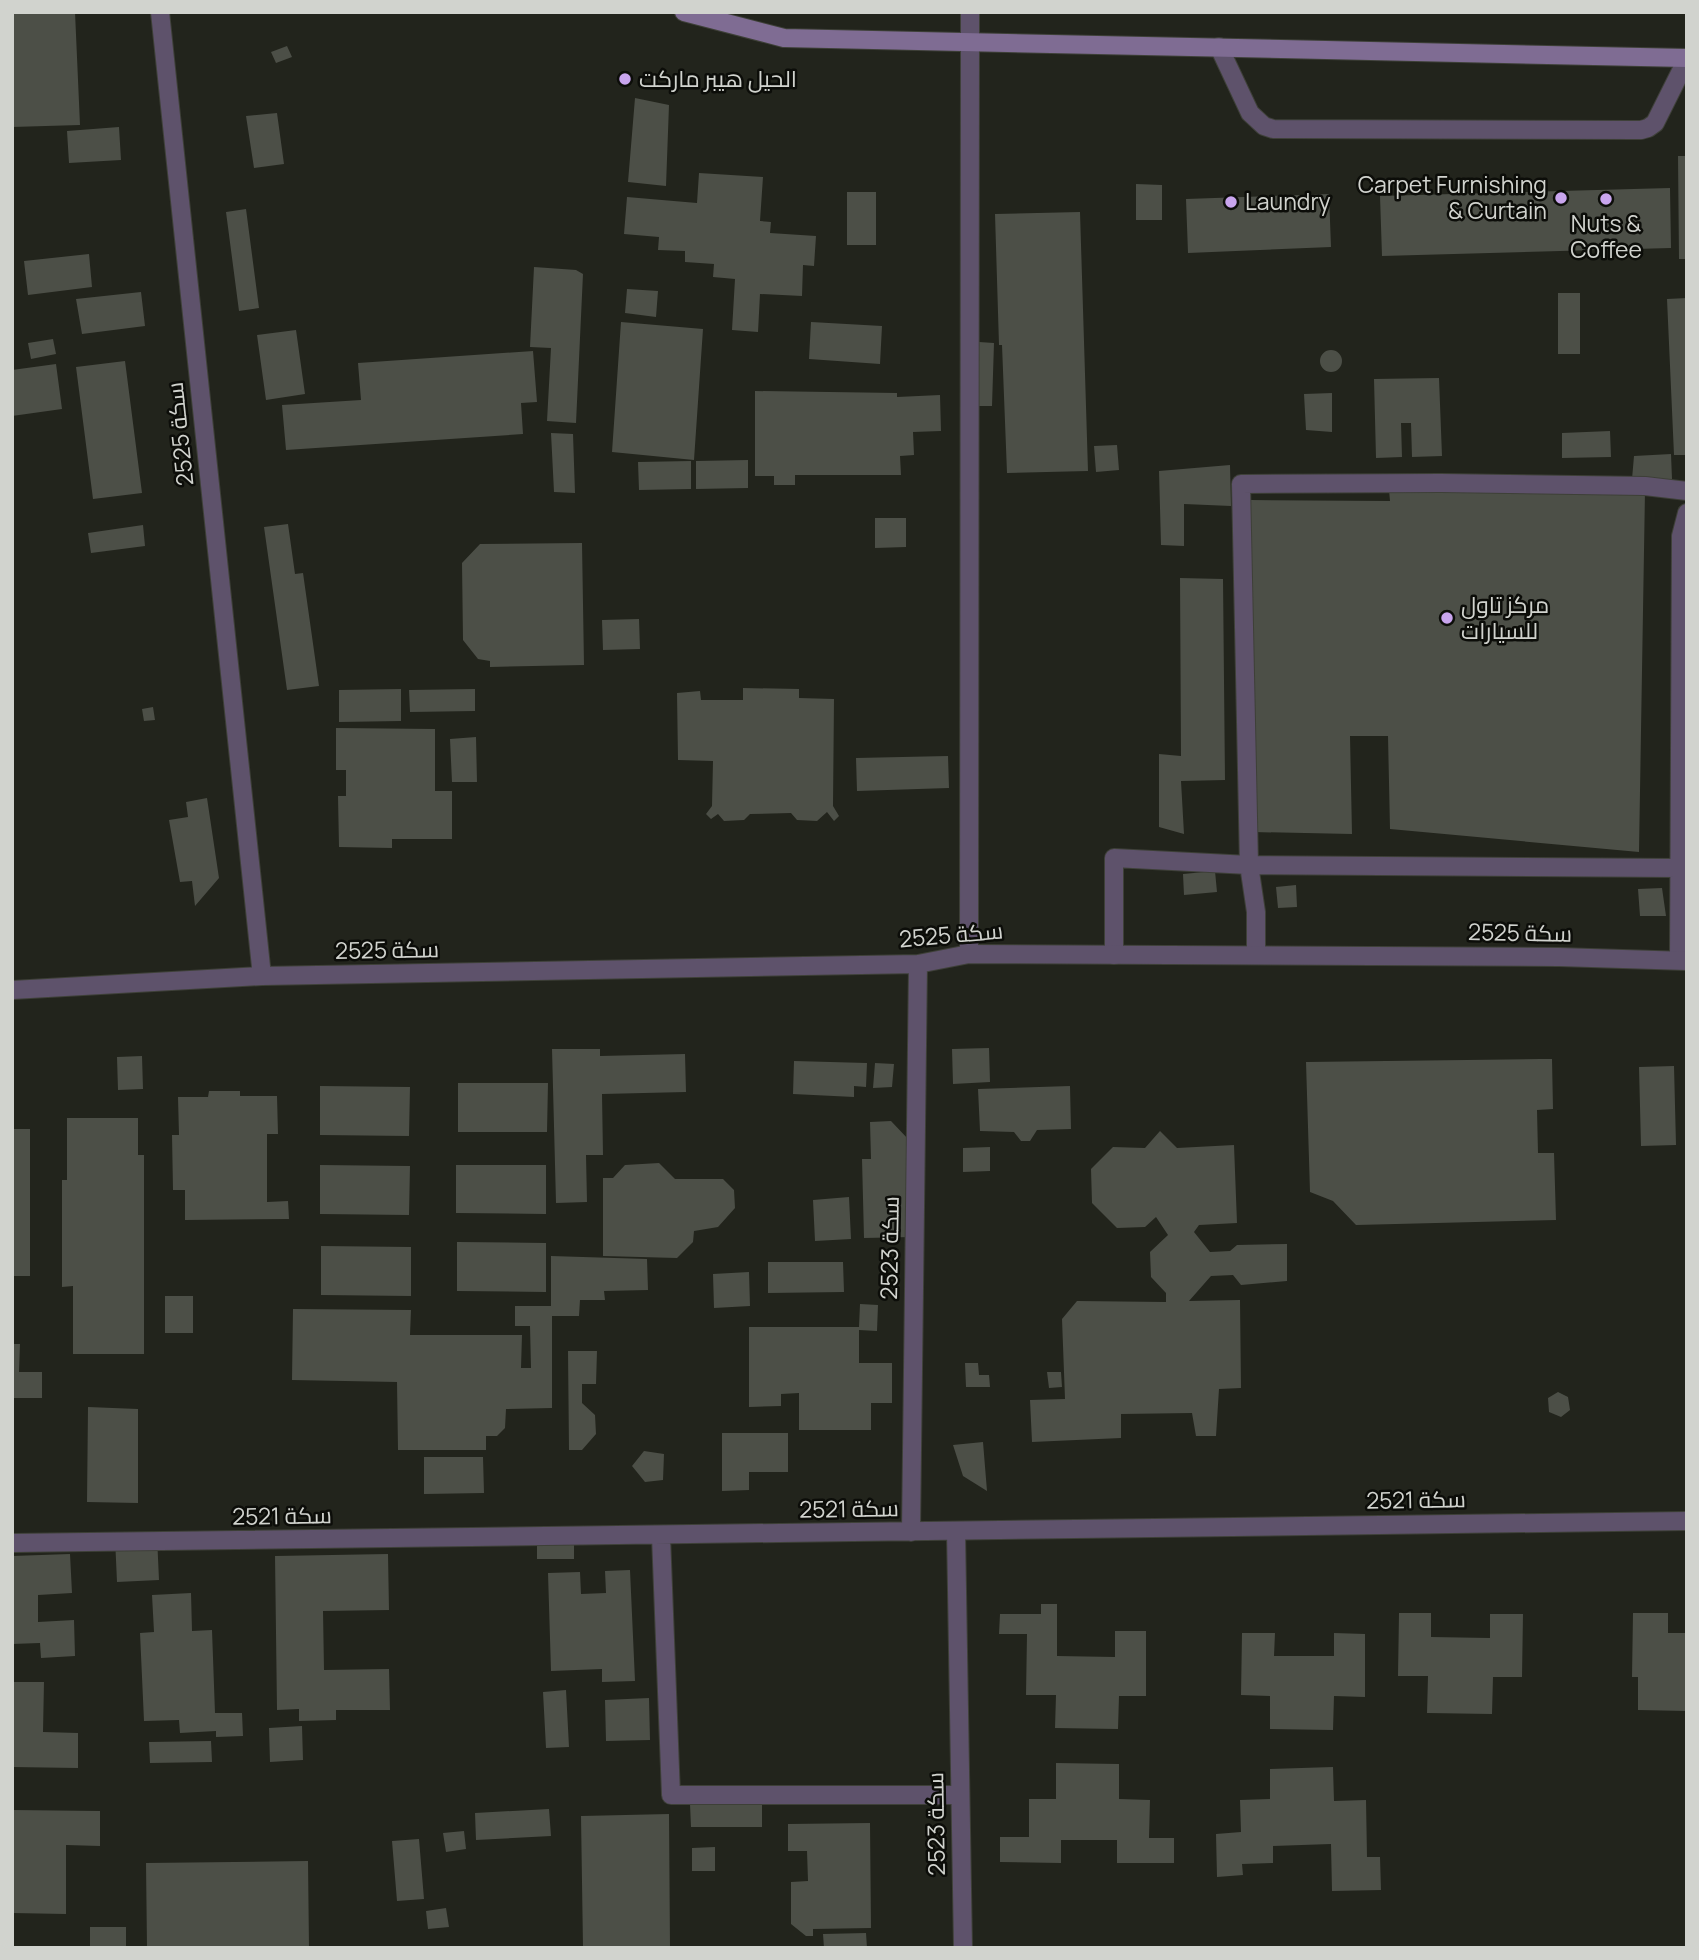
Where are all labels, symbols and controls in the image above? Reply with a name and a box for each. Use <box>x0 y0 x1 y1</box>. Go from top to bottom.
place label: الحيل هيبر ماركت <box>639 62 797 94</box>
marker: الحيل هيبر ماركت <box>617 71 633 87</box>
place label: Carpet Furnishing & Curtain <box>1358 168 1547 226</box>
place label: Laundry <box>1245 185 1331 217</box>
marker: Carpet Furnishing & Curtain <box>1553 190 1569 206</box>
marker: Nuts & Coffee <box>1598 191 1614 207</box>
marker: Laundry <box>1223 194 1239 210</box>
place label: Nuts & Coffee <box>1570 207 1642 265</box>
street label: سكة 2525 <box>158 381 200 488</box>
place label: مركز تاول للسيارات <box>1461 588 1549 646</box>
marker: مركز تاول للسيارات <box>1439 610 1455 626</box>
street label: سكة 2525 <box>898 914 1004 954</box>
street label: سكة 2525 <box>1468 915 1572 949</box>
street label: سكة 2525 <box>335 932 439 966</box>
street label: سكة 2523 <box>872 1196 906 1300</box>
street label: سكة 2521 <box>1366 1482 1466 1516</box>
street label: سكة 2521 <box>799 1491 899 1525</box>
street label: سكة 2521 <box>232 1498 332 1532</box>
street label: سكة 2523 <box>918 1772 952 1876</box>

